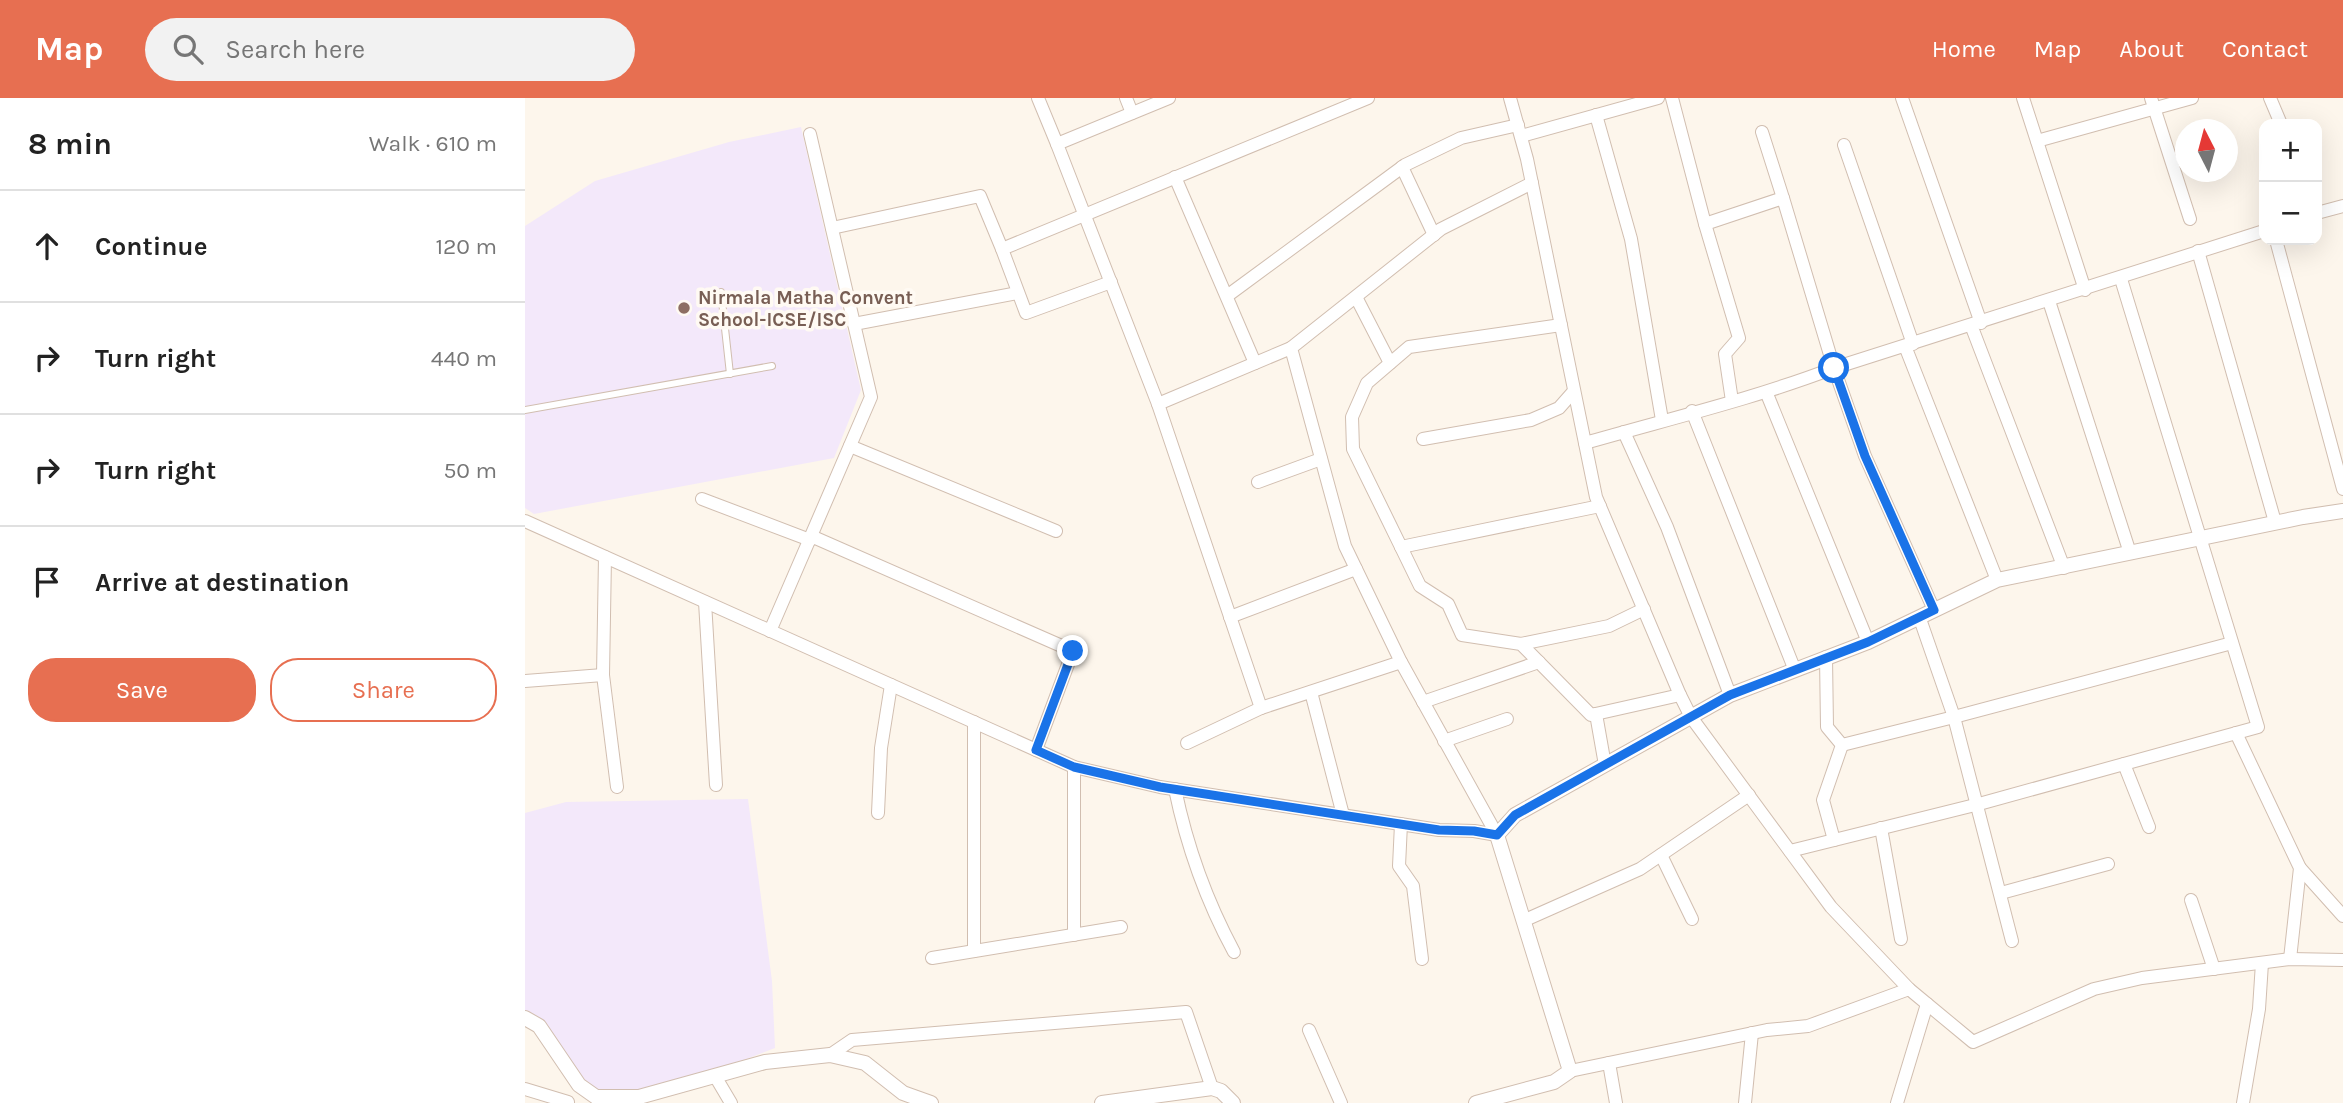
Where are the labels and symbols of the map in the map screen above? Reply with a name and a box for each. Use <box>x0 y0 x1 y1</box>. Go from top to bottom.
north arrow <box>2175 119 2238 182</box>
place label: Nirmala Matha Convent School-ICSE/ISC <box>698 287 913 331</box>
marker: Nirmala Matha Convent School-ICSE/ISC <box>676 300 692 316</box>
route start <box>1818 352 1849 383</box>
route end <box>1057 635 1088 666</box>

